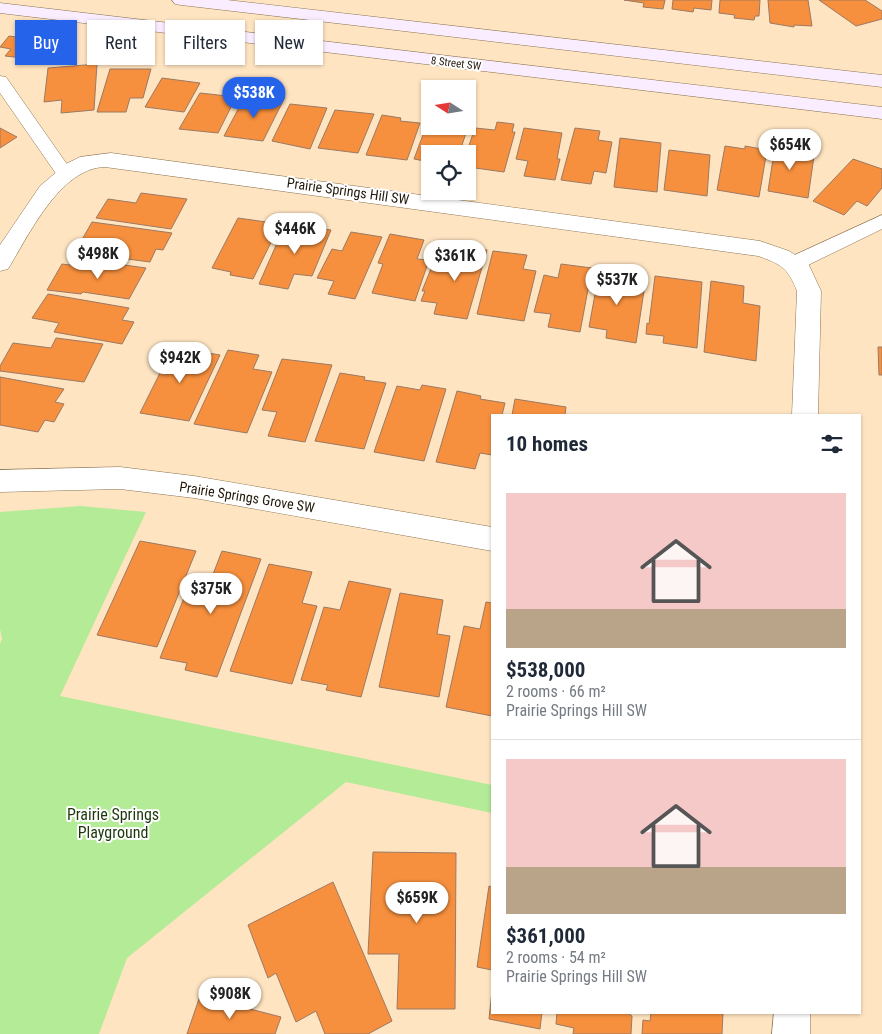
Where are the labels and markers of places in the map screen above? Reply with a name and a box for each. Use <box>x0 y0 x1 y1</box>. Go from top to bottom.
pin: $538K <box>219 76 289 119</box>
pin: $654K <box>755 128 825 171</box>
pin: $446K <box>260 212 330 255</box>
pin: $498K <box>63 238 133 280</box>
pin: $361K <box>420 240 490 282</box>
pin: $537K <box>582 264 652 306</box>
pin: $942K <box>145 342 215 384</box>
pin: $375K <box>176 572 246 615</box>
pin: $659K <box>382 882 452 924</box>
pin: $908K <box>195 978 265 1020</box>

